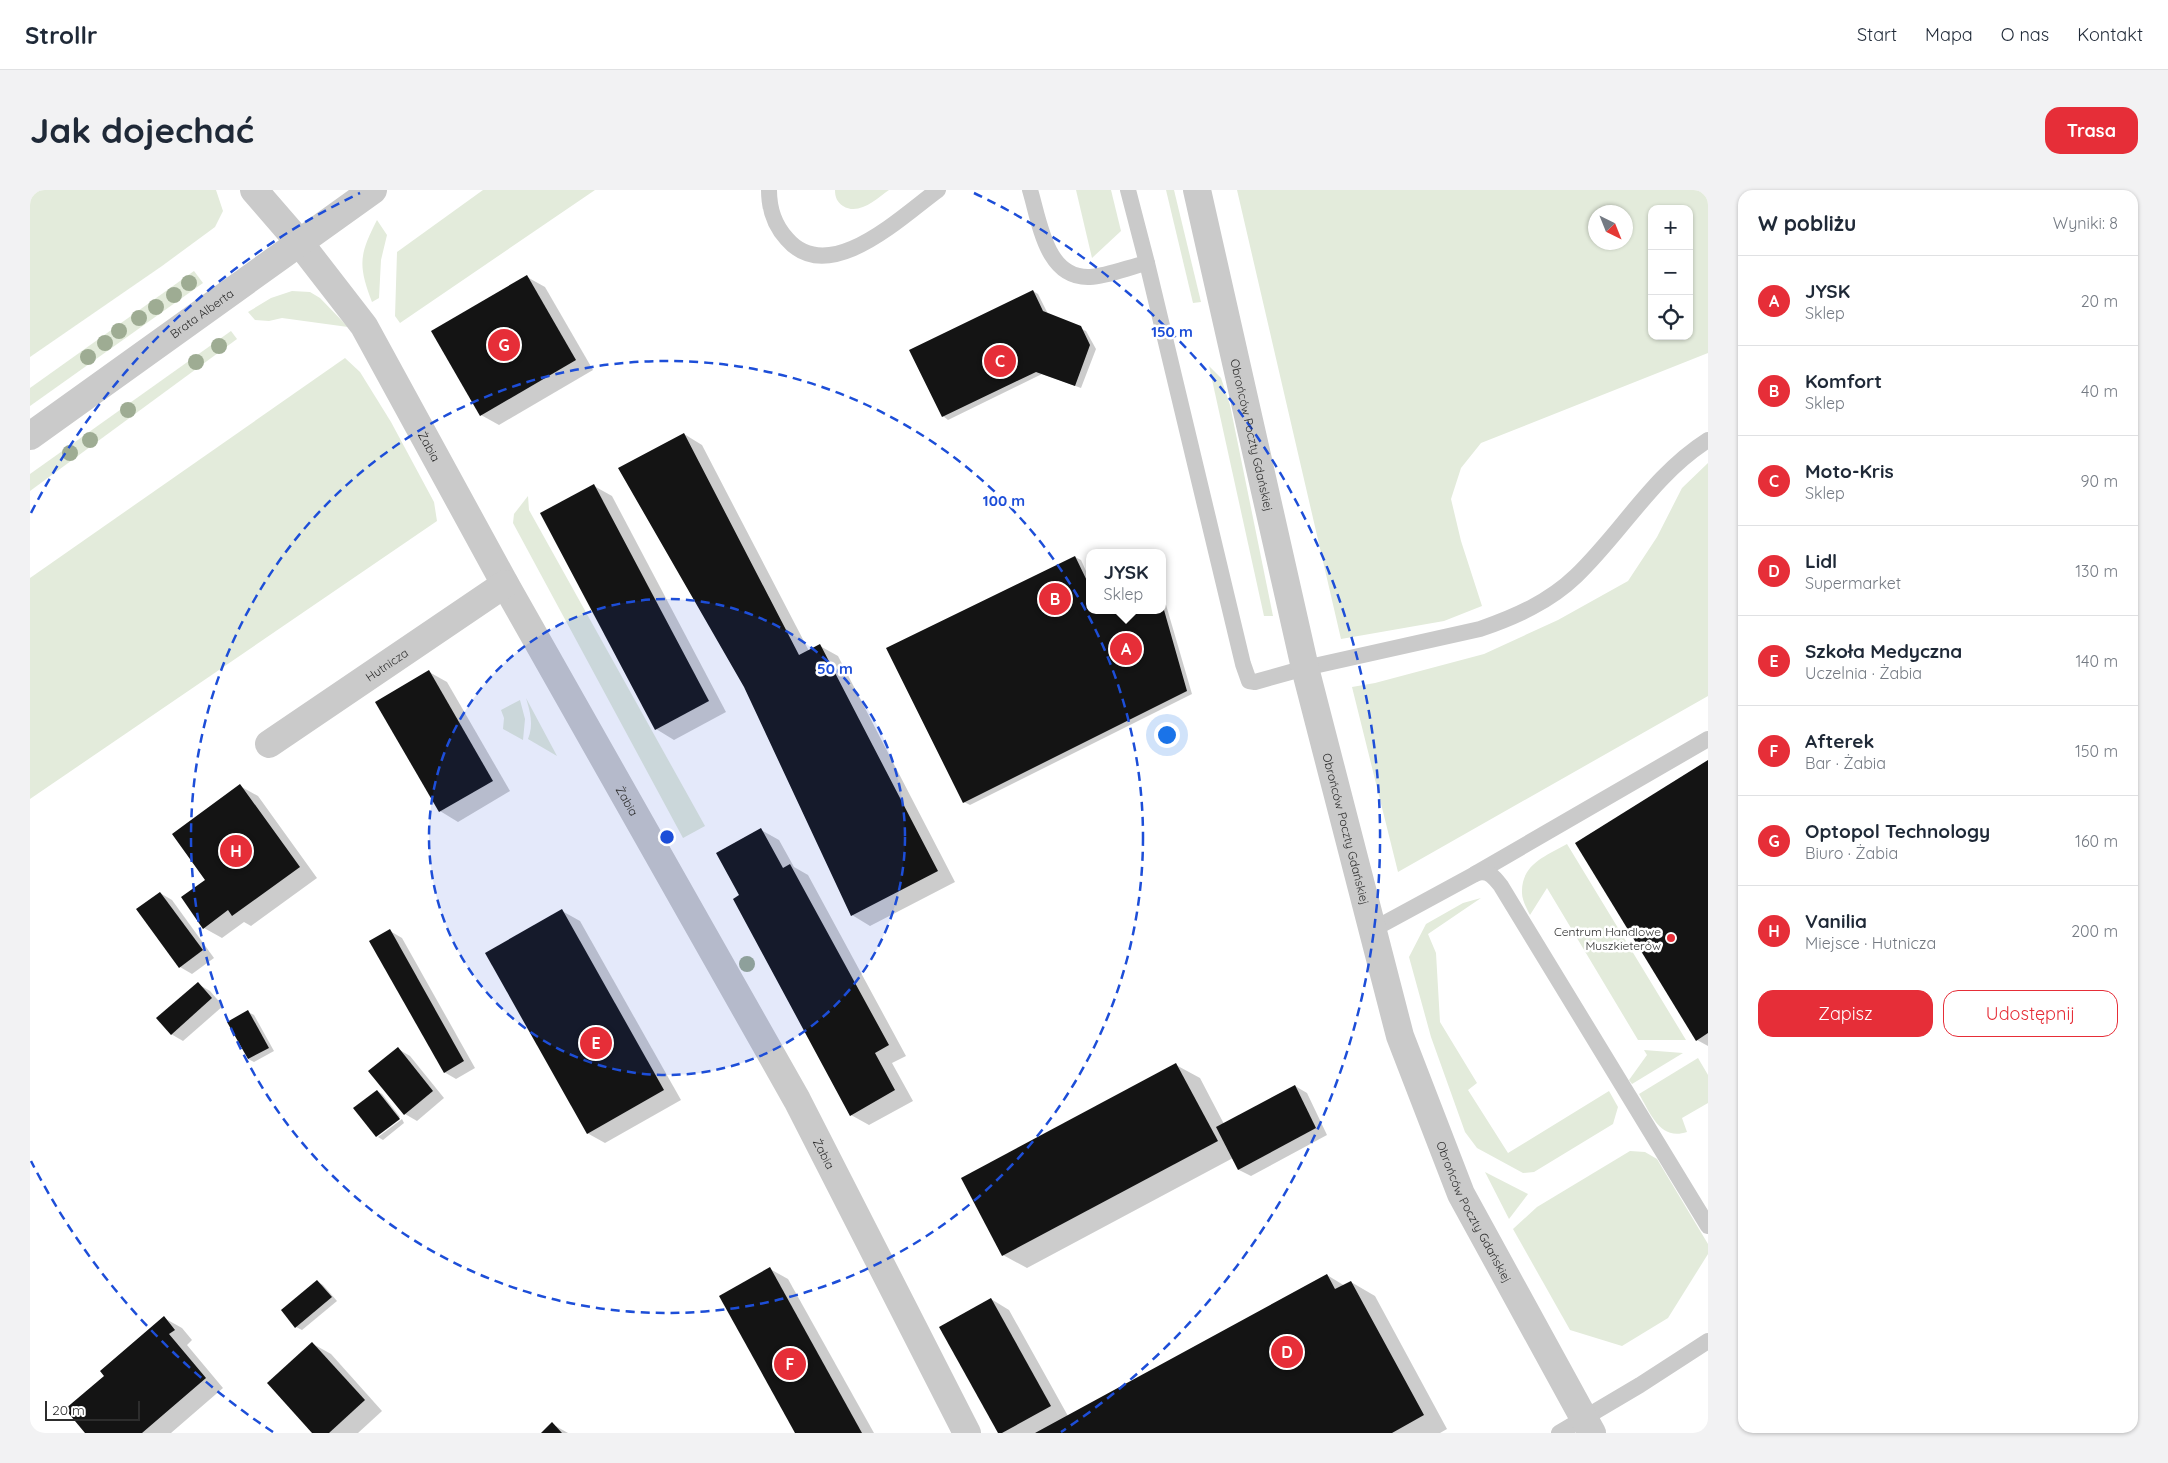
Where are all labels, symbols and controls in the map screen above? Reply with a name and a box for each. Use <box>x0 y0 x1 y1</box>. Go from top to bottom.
text: Strollr <box>25 20 97 50</box>
text: Start <box>1857 23 1897 46</box>
text: Mapa <box>1925 23 1973 46</box>
text: O nas <box>2001 23 2049 46</box>
text: Kontakt <box>2077 23 2143 46</box>
button: Trasa <box>2045 107 2138 154</box>
text: Jak dojechać <box>30 108 254 152</box>
north arrow <box>1588 205 1633 250</box>
map controls <box>1648 205 1693 340</box>
button: + <box>1648 205 1693 250</box>
text: W pobliżu <box>1758 210 1856 236</box>
text: Wyniki: 8 <box>2053 213 2118 233</box>
button: − <box>1648 250 1693 295</box>
text: JYSK <box>1805 279 1850 303</box>
street label: Brata Alberta <box>167 285 236 341</box>
text: A <box>1769 291 1779 311</box>
text: 20 m <box>2081 291 2118 311</box>
button: locate <box>1648 295 1693 340</box>
text: Sklep <box>1805 303 1845 323</box>
text: 150 m <box>1151 322 1193 341</box>
pin: G <box>488 326 520 364</box>
pin: C <box>984 342 1016 380</box>
street label: Obrońców Poczty Gdańskiej <box>1228 357 1277 512</box>
text: Komfort <box>1805 369 1882 393</box>
text: B <box>1769 381 1779 401</box>
text: 40 m <box>2081 381 2118 401</box>
text: Sklep <box>1805 393 1845 413</box>
street label: Żabia <box>415 429 444 464</box>
text: Moto-Kris <box>1805 459 1894 483</box>
text: C <box>1769 471 1779 491</box>
text: 90 m <box>2081 471 2118 491</box>
text: Sklep <box>1805 483 1845 503</box>
text: 100 m <box>983 491 1025 510</box>
popup <box>1086 549 1166 614</box>
text: Lidl <box>1805 549 1837 573</box>
text: JYSK <box>1103 560 1149 584</box>
text: D <box>1768 561 1780 581</box>
text: 130 m <box>2075 561 2118 581</box>
text: Supermarket <box>1805 573 1901 593</box>
pin: B <box>1039 580 1071 618</box>
text: Sklep <box>1103 584 1143 604</box>
pin: A <box>1110 630 1142 668</box>
text: Szkoła Medyczna <box>1805 639 1962 663</box>
street label: Hutnicza <box>362 645 411 684</box>
text: E <box>1769 651 1779 671</box>
text: 140 m <box>2075 651 2118 671</box>
text: 50 m <box>817 659 853 678</box>
text: Uczelnia · Żabia <box>1805 663 1922 683</box>
your location <box>1154 722 1180 748</box>
text: Afterek <box>1805 729 1874 753</box>
text: F <box>1770 741 1779 761</box>
text: 150 m <box>2075 741 2118 761</box>
street label: Obrońców Poczty Gdańskiej <box>1320 751 1373 906</box>
text: Bar · Żabia <box>1805 753 1886 773</box>
street label: Żabia <box>613 783 642 818</box>
text: Optopol Technology <box>1805 819 1990 843</box>
centre of rings <box>658 828 676 846</box>
text: G <box>1768 831 1780 851</box>
text: 160 m <box>2075 831 2118 851</box>
pin: H <box>220 832 252 870</box>
text: Biuro · Żabia <box>1805 843 1898 863</box>
text: Vanilia <box>1805 909 1867 933</box>
text: H <box>1768 921 1780 941</box>
text: 200 m <box>2071 921 2118 941</box>
place label: Centrum Handlowe Muszkieterów <box>1554 924 1661 953</box>
marker: Centrum Handlowe Muszkieterów <box>1665 932 1677 944</box>
text: Miejsce · Hutnicza <box>1805 933 1936 953</box>
button: Zapisz <box>1758 990 1933 1037</box>
button: Udostępnij <box>1943 990 2118 1037</box>
pin: E <box>580 1024 612 1062</box>
street label: Żabia <box>810 1136 838 1171</box>
street label: Obrońców Poczty Gdańskiej <box>1434 1139 1515 1285</box>
pin: D <box>1271 1333 1303 1371</box>
pin: F <box>774 1345 806 1383</box>
scale bar <box>45 1398 140 1421</box>
text: 20 m <box>52 1401 85 1419</box>

